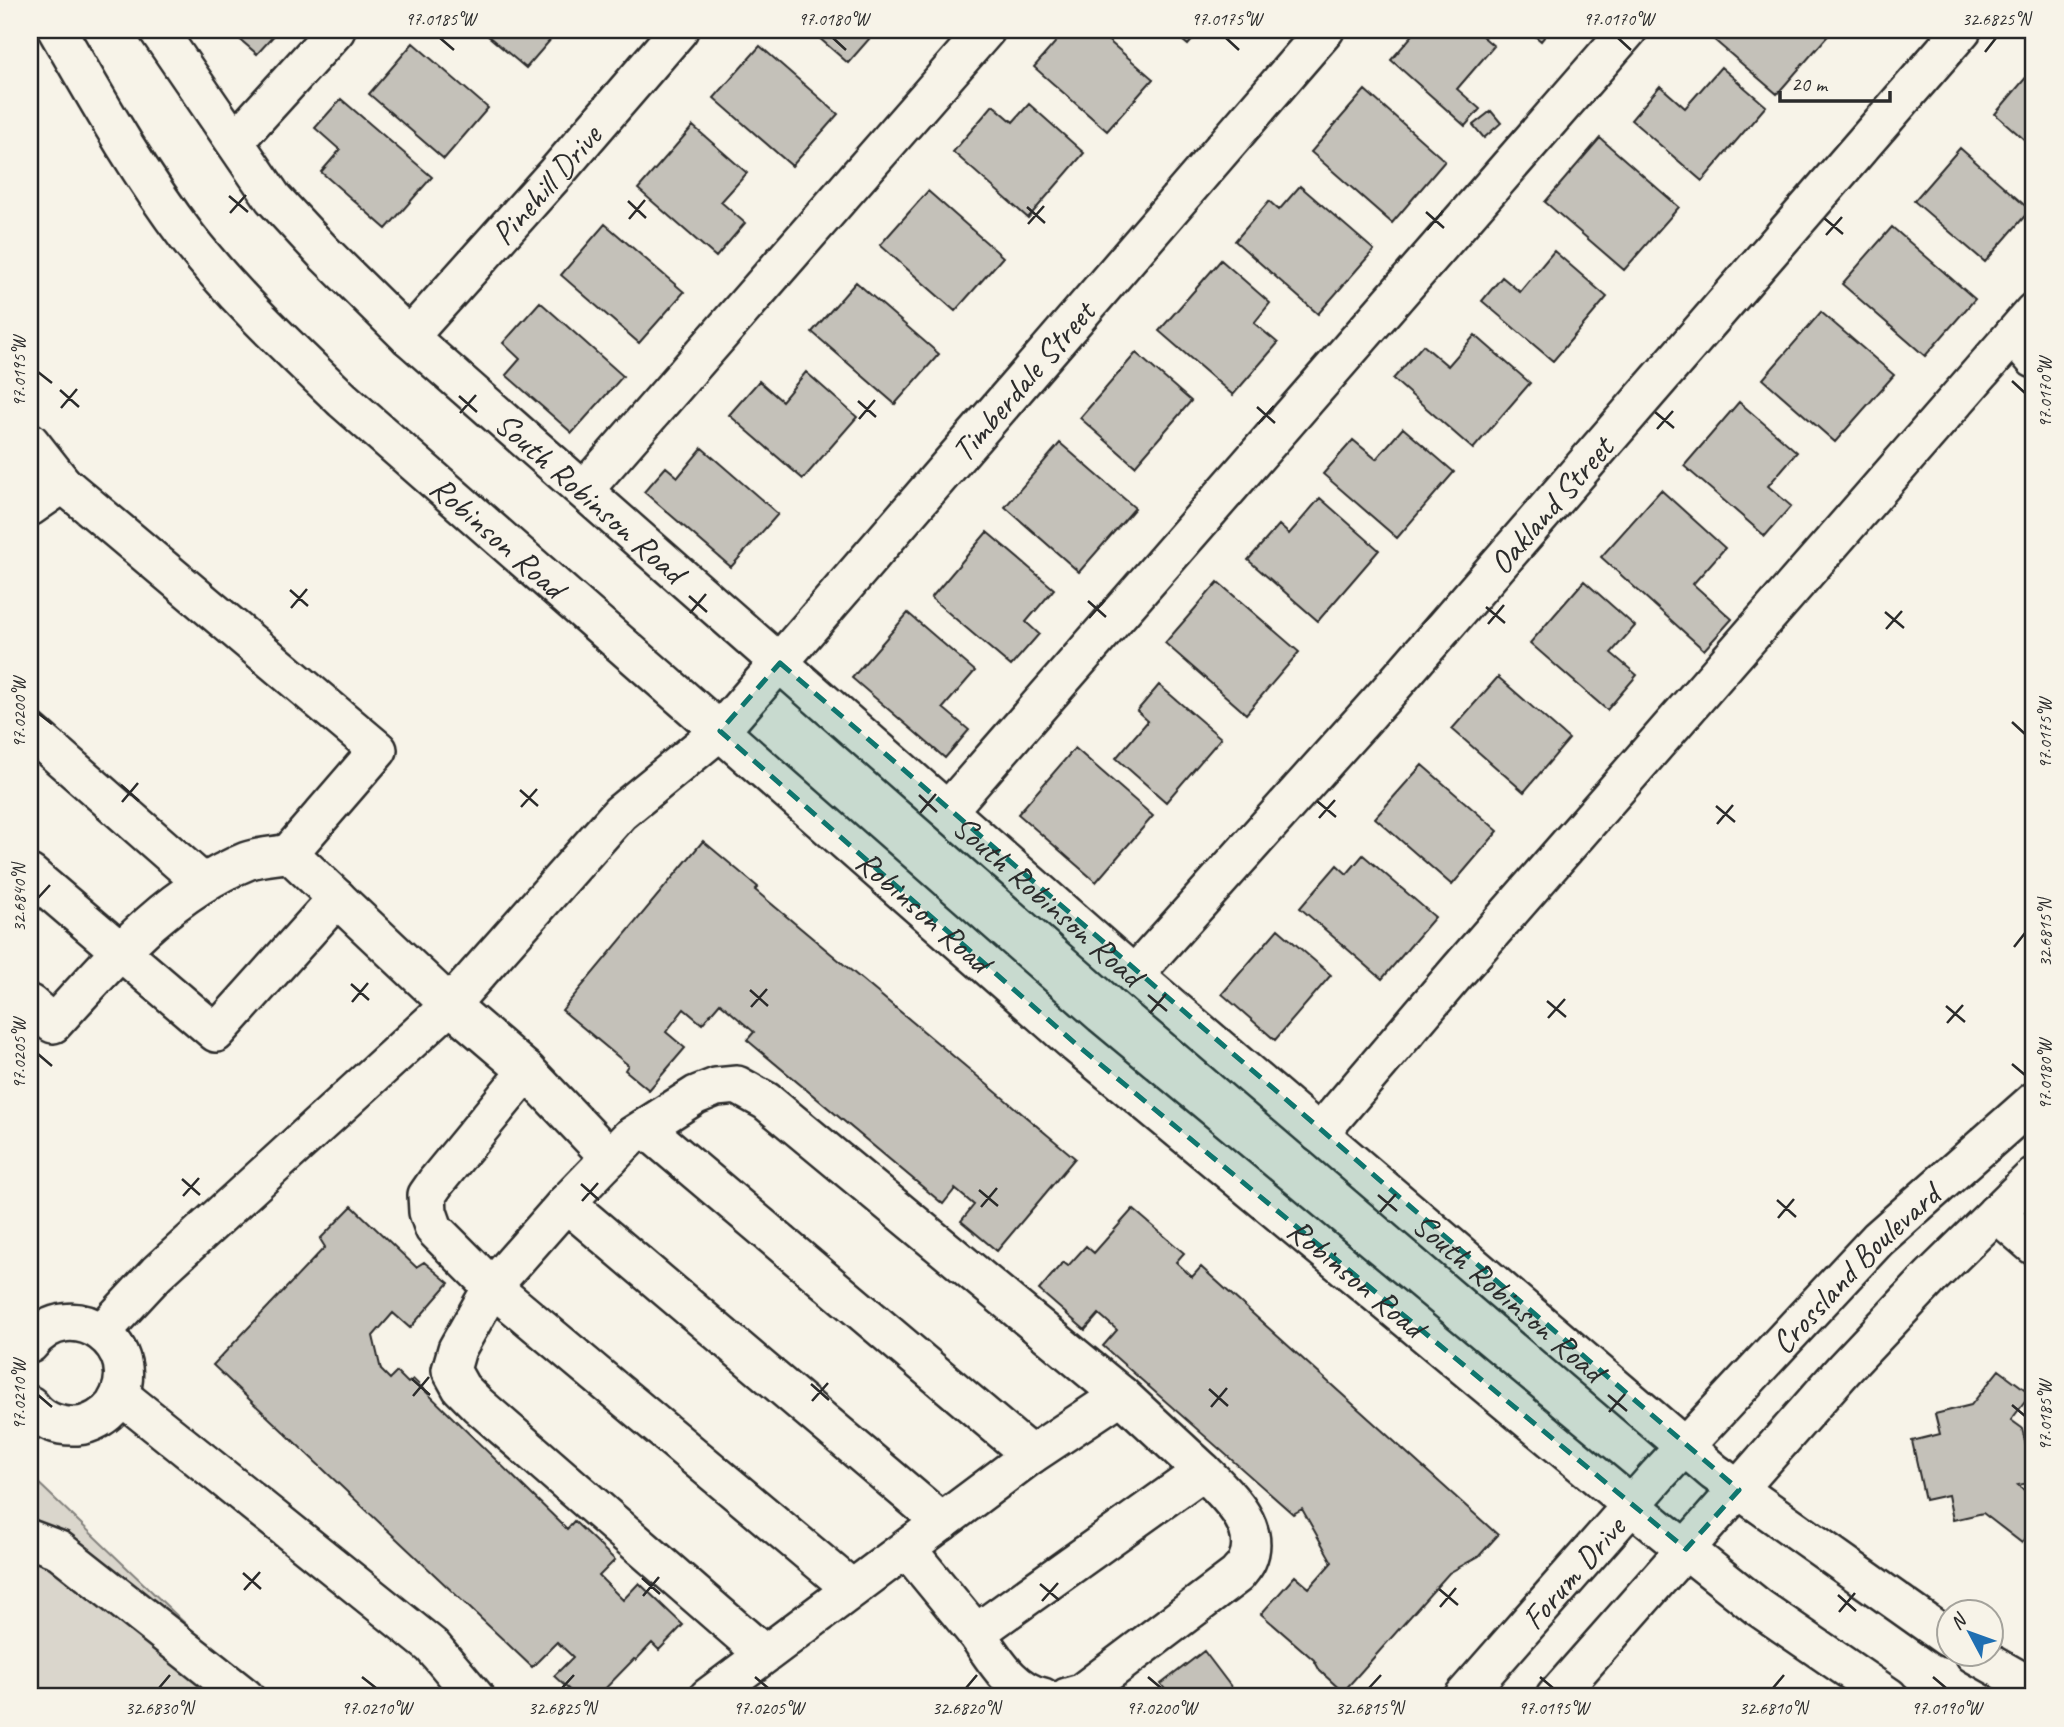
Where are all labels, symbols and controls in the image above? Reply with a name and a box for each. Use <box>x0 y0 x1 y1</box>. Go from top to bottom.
text: 97.0185°W <box>405 8 478 30</box>
text: 97.0180°W <box>798 8 871 30</box>
text: 97.0175°W <box>1191 8 1264 30</box>
text: 97.0170°W <box>1583 8 1656 30</box>
text: 32.6825°N <box>1962 8 2033 30</box>
scale bar <box>1780 60 1891 104</box>
text: 20 m <box>1791 71 1829 97</box>
street label: Pinehill Drive <box>482 114 612 254</box>
street label: Timberdale Street <box>942 290 1106 471</box>
text: 97.0195°W <box>8 334 30 407</box>
text: 97.0170°W <box>2034 355 2056 428</box>
street label: South Robinson Road <box>488 404 694 590</box>
street label: Oakland Street <box>1480 426 1624 583</box>
street label: Robinson Road <box>424 467 574 605</box>
text: 97.0200°W <box>8 675 30 748</box>
text: 97.0175°W <box>2034 696 2056 769</box>
street label: South Robinson Road <box>944 806 1155 999</box>
street label: Robinson Road <box>847 841 1003 985</box>
text: 32.6840°N <box>8 861 30 932</box>
text: 32.6815°N <box>2034 896 2056 967</box>
text: 97.0205°W <box>8 1016 30 1089</box>
text: 97.0180°W <box>2034 1037 2056 1110</box>
street label: Crossland Boulevard <box>1762 1171 1952 1363</box>
street label: South Robinson Road <box>1404 1204 1617 1394</box>
street label: Robinson Road <box>1279 1209 1437 1350</box>
text: 97.0210°W <box>8 1357 30 1430</box>
text: 97.0185°W <box>2034 1378 2056 1451</box>
street label: Forum Drive <box>1512 1506 1636 1638</box>
north arrow <box>1934 1598 2004 1668</box>
text: N <box>1945 1608 1973 1635</box>
text: 32.6830°N <box>125 1697 196 1719</box>
text: 97.0210°W <box>341 1697 414 1719</box>
text: 32.6825°N <box>528 1697 599 1719</box>
text: 97.0205°W <box>733 1697 806 1719</box>
text: 32.6820°N <box>932 1697 1003 1719</box>
text: 97.0200°W <box>1126 1697 1199 1719</box>
text: 32.6815°N <box>1335 1697 1406 1719</box>
text: 97.0195°W <box>1518 1697 1591 1719</box>
text: 32.6810°N <box>1739 1697 1810 1719</box>
text: 97.0190°W <box>1911 1697 1984 1719</box>

